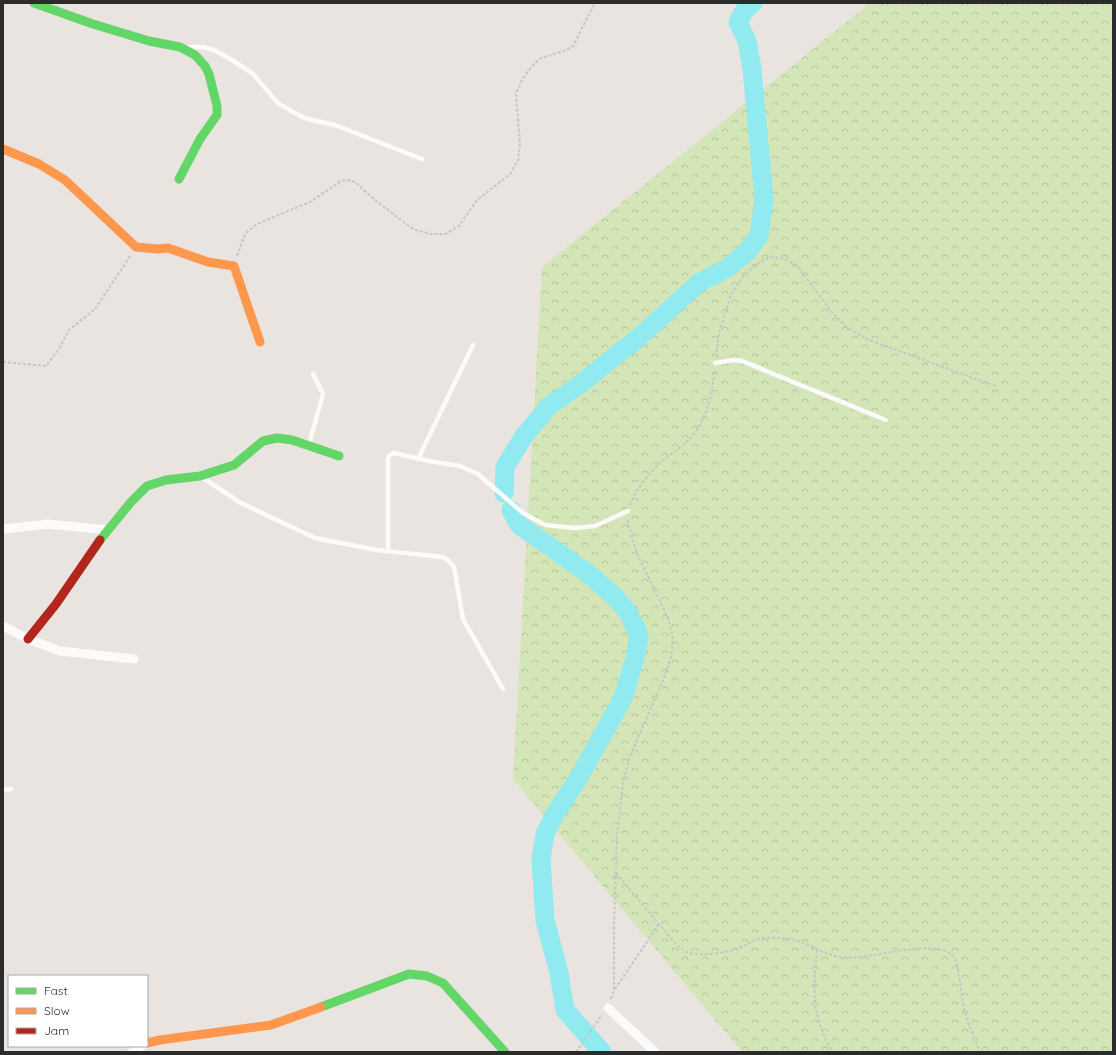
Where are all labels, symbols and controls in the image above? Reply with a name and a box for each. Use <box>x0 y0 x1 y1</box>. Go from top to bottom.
legend <box>8 975 148 1047</box>
text: Fast <box>44 983 68 998</box>
text: Slow <box>44 1003 70 1018</box>
text: Jam <box>44 1023 69 1038</box>

